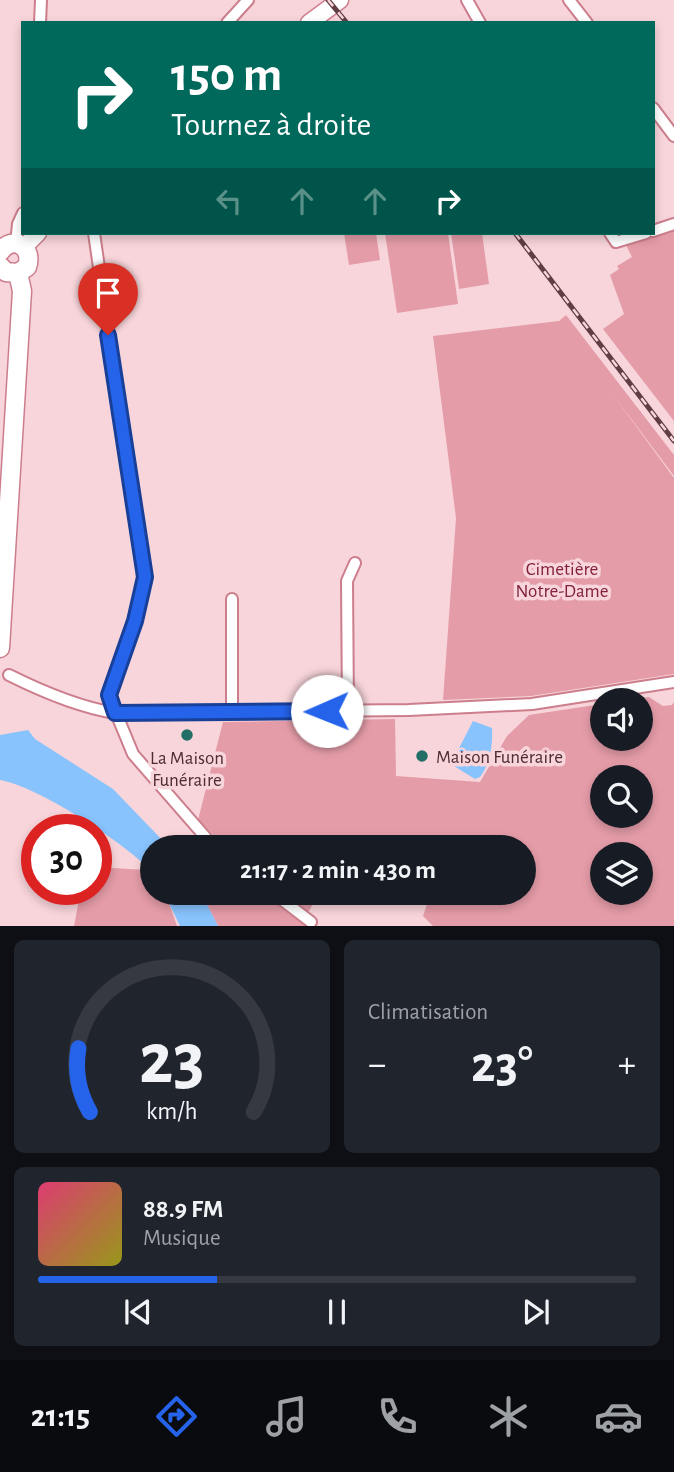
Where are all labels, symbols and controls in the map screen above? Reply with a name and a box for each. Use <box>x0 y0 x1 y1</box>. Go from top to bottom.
icon: right <box>56 49 147 140</box>
text: 150 m <box>171 51 282 100</box>
text: Tournez à droite <box>171 109 371 141</box>
icon: left <box>210 182 248 220</box>
icon: ahead <box>283 182 321 220</box>
icon: ahead <box>356 182 394 220</box>
icon: right <box>429 182 467 220</box>
pin <box>78 263 138 335</box>
icon: arrive <box>89 274 127 312</box>
park label: Cimetière Notre-Dame <box>516 560 608 601</box>
position arrow <box>290 674 364 748</box>
map controls <box>590 688 653 905</box>
button: sound <box>590 688 653 751</box>
marker: La Maison Funéraire <box>179 727 195 743</box>
marker: Maison Funéraire <box>414 748 430 764</box>
place label: Maison Funéraire <box>436 748 563 767</box>
place label: La Maison Funéraire <box>150 749 224 790</box>
button: search <box>590 765 653 828</box>
speed limit sign: 30 <box>21 814 112 905</box>
button: layers <box>590 842 653 905</box>
text: 21:17 · 2 min · 430 m <box>240 857 436 883</box>
text: Climatisation <box>368 1001 488 1024</box>
text: 23 <box>139 1025 205 1098</box>
text: 23° <box>471 1039 533 1091</box>
text: − <box>368 1046 386 1084</box>
text: + <box>618 1046 636 1084</box>
text: km/h <box>146 1099 198 1124</box>
text: 88.9 FM <box>143 1196 223 1222</box>
text: Musique <box>143 1227 221 1250</box>
icon: previous <box>119 1293 157 1331</box>
icon: pause <box>318 1293 356 1331</box>
icon: next <box>517 1293 555 1331</box>
icon: directions <box>152 1392 201 1441</box>
icon: music <box>262 1392 311 1441</box>
icon: phone <box>373 1392 422 1441</box>
icon: climate <box>484 1392 533 1441</box>
icon: car <box>594 1392 643 1441</box>
text: 21:15 <box>31 1400 90 1432</box>

